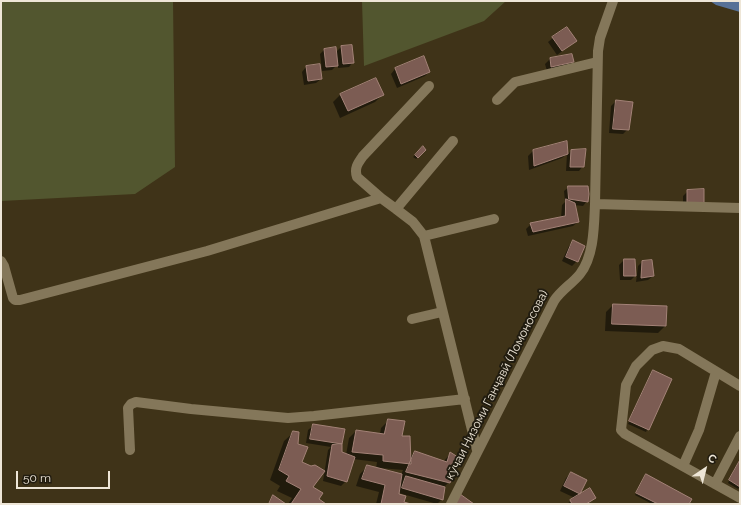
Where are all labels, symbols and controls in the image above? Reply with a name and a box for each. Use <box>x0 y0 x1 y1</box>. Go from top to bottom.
street label: кӯчаи Низоми Ганҷавӣ (Ломоносова) <box>443 288 551 482</box>
north arrow <box>685 449 725 489</box>
text: С <box>705 451 719 466</box>
scale bar <box>18 463 112 489</box>
text: 50 m <box>23 471 51 485</box>

